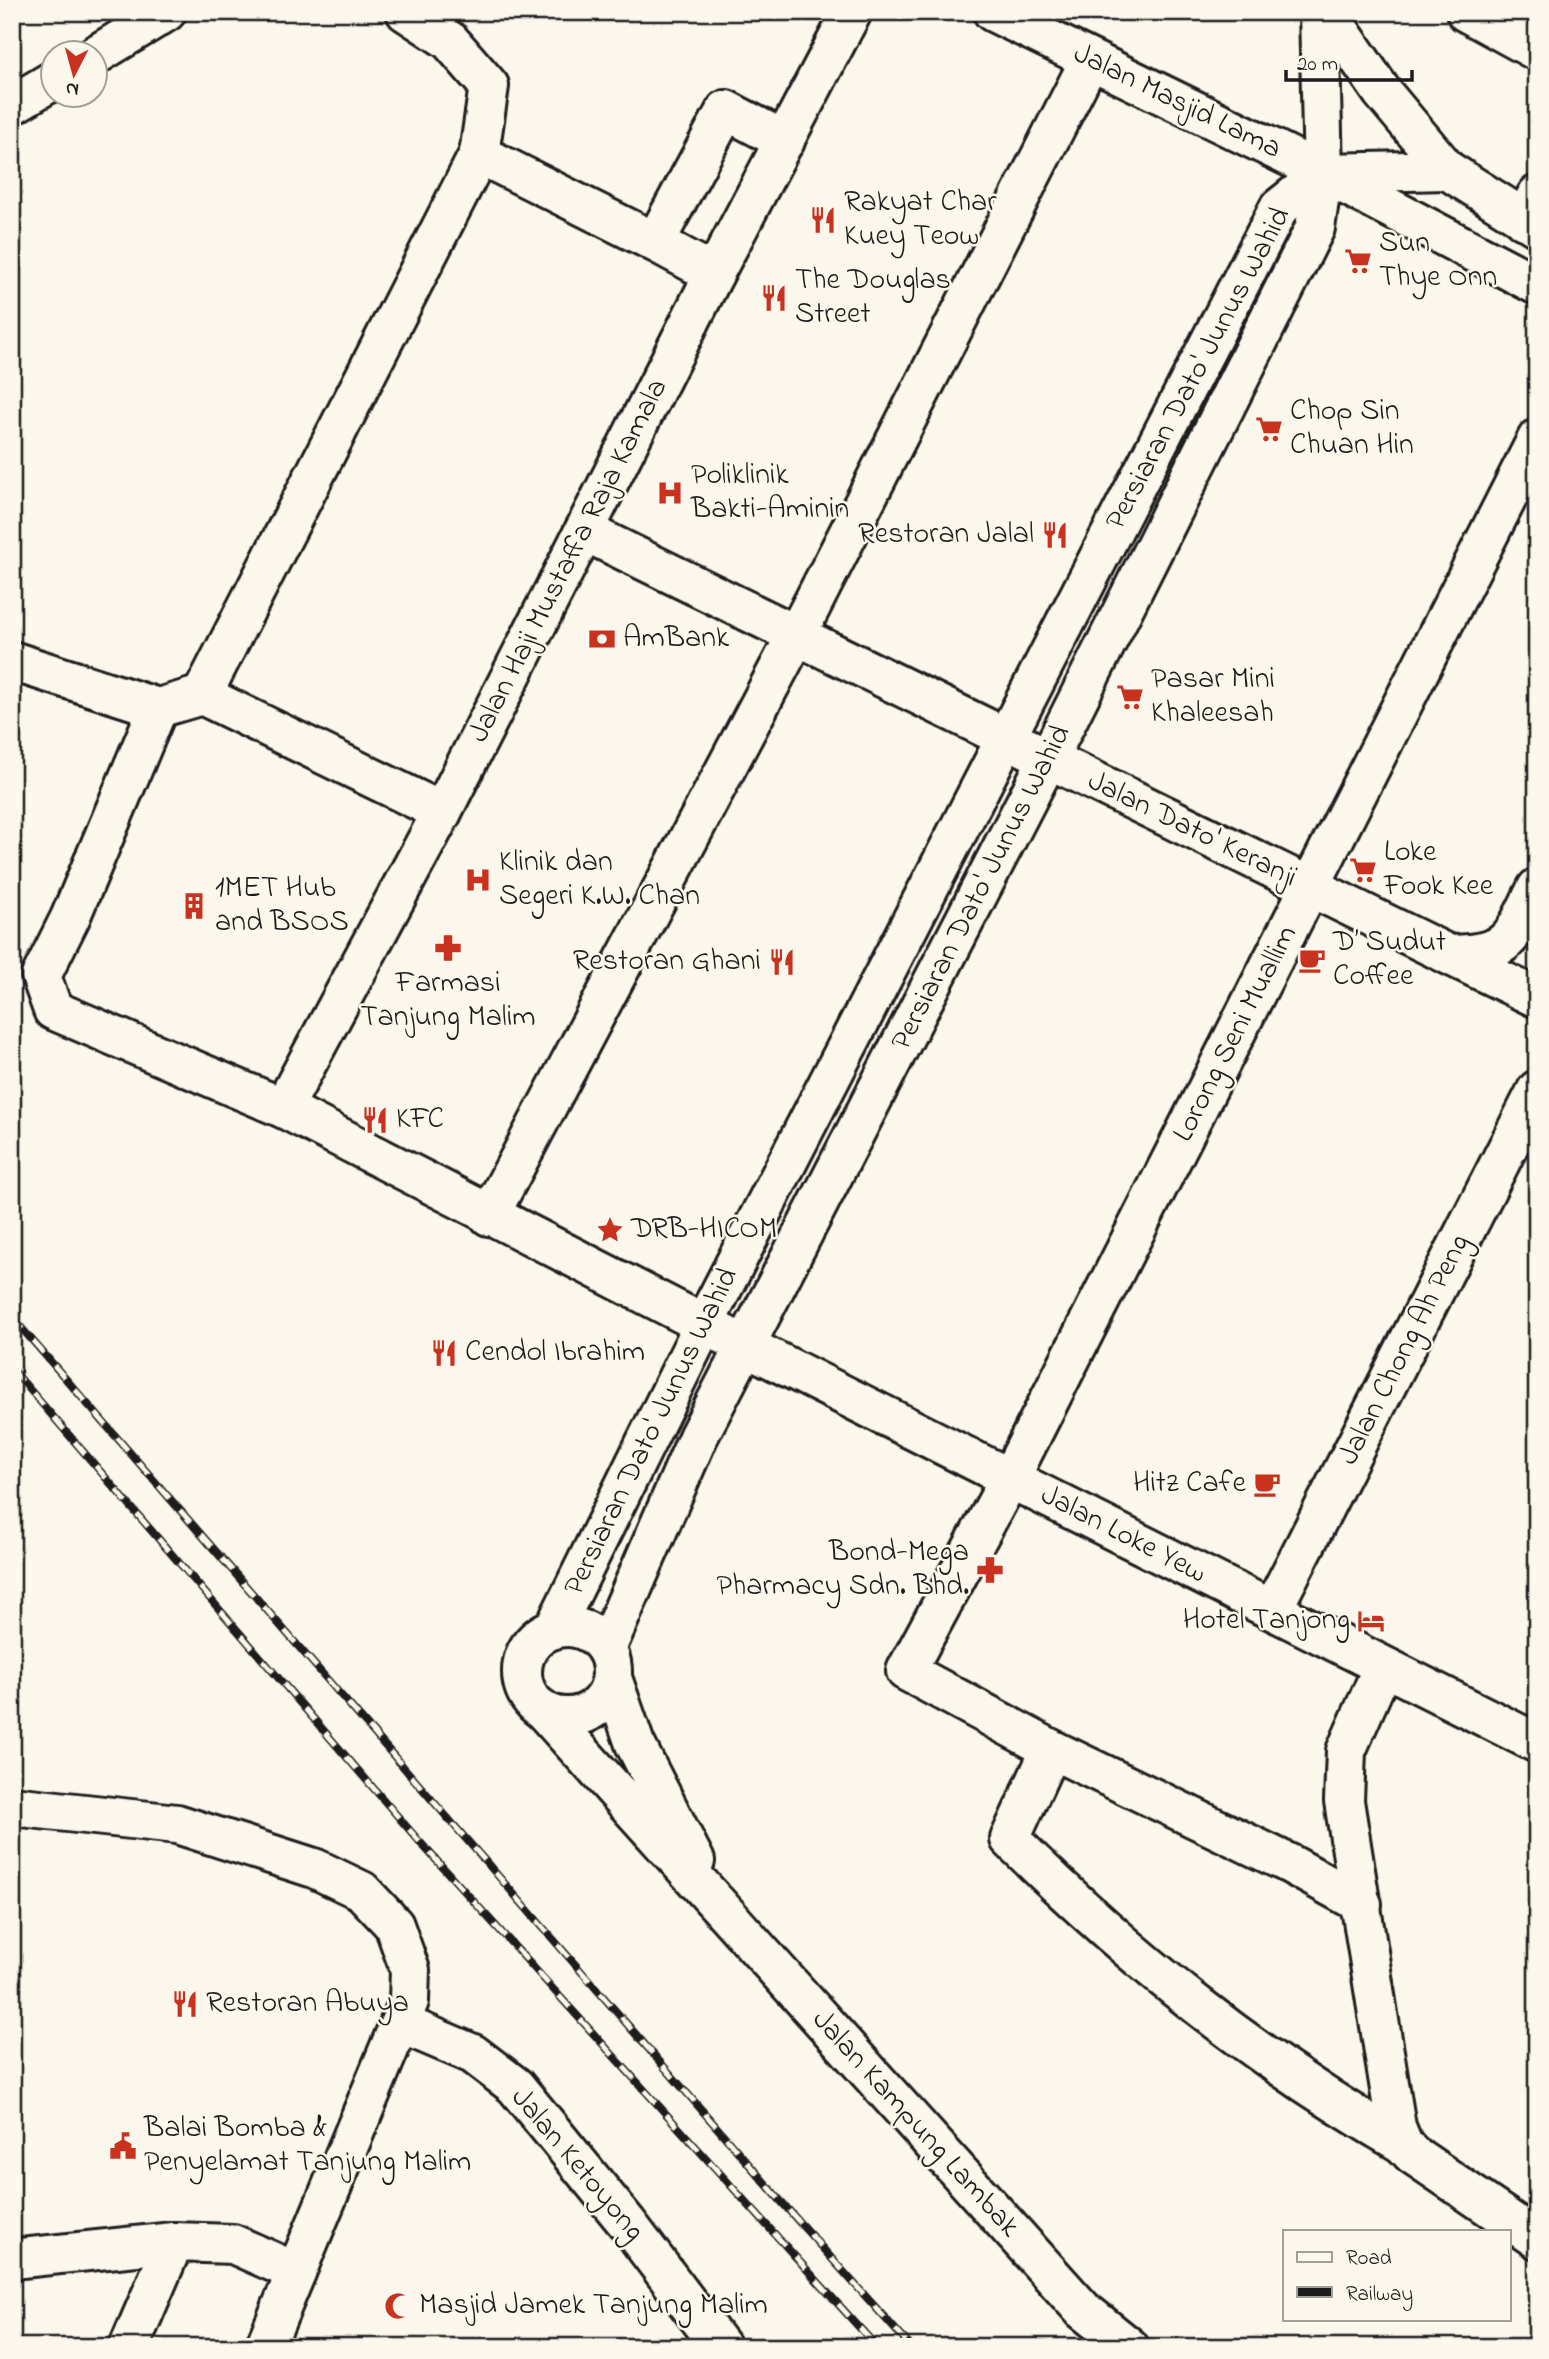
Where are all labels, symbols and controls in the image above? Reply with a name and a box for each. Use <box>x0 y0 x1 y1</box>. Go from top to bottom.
street label: Jalan Masjid Lama <box>1066 33 1288 171</box>
north arrow <box>38 38 108 108</box>
scale bar <box>1286 38 1412 82</box>
text: 20 m <box>1297 50 1338 80</box>
text: N <box>65 74 80 103</box>
place label: Rakyat Char Kuey Teow <box>844 181 997 259</box>
street label: Persiaran Dato' Junus Wahid <box>1095 200 1303 538</box>
restaurant icon: Rakyat Char Kuey Teow <box>808 205 838 235</box>
place label: Sun Thye Onn <box>1379 222 1497 300</box>
supermarket icon: Sun Thye Onn <box>1343 246 1373 276</box>
place label: The Douglas Street <box>795 259 951 337</box>
restaurant icon: The Douglas Street <box>759 283 789 313</box>
street label: Jalan Haji Mustaffa Raja Kamala <box>458 372 680 750</box>
place label: Chop Sin Chuan Hin <box>1290 390 1414 468</box>
supermarket icon: Chop Sin Chuan Hin <box>1254 414 1284 444</box>
place label: Poliklinik Bakti-Aminin <box>690 454 849 532</box>
hospital icon: Poliklinik Bakti-Aminin <box>655 478 685 508</box>
place label: Restoran Jalal <box>858 513 1034 557</box>
restaurant icon: Restoran Jalal <box>1040 520 1070 550</box>
place label: AmBank <box>623 617 730 661</box>
bank icon: AmBank <box>587 624 617 654</box>
place label: Pasar Mini Khaleesah <box>1151 658 1275 736</box>
supermarket icon: Pasar Mini Khaleesah <box>1115 682 1145 712</box>
street label: Persiaran Dato' Junus Wahid <box>881 718 1083 1058</box>
street label: Jalan Dato' Keranji <box>1080 760 1304 900</box>
place label: Loke Fook Kee <box>1383 831 1494 909</box>
place label: Klinik dan Segeri K.W. Chan <box>499 841 700 919</box>
supermarket icon: Loke Fook Kee <box>1348 855 1378 885</box>
hospital icon: Klinik dan Segeri K.W. Chan <box>463 865 493 895</box>
place label: 1MET Hub and BSOS <box>215 867 349 945</box>
building icon: 1MET Hub and BSOS <box>179 891 209 921</box>
street label: Lorong Seni Muallim <box>1162 918 1310 1150</box>
place label: D’ Sudut Coffee <box>1332 921 1446 999</box>
pharmacy icon: Farmasi Tanjung Malim <box>433 933 463 963</box>
place label: Restoran Ghani <box>573 940 761 984</box>
cafe icon: D’ Sudut Coffee <box>1297 945 1327 975</box>
restaurant icon: Restoran Ghani <box>767 947 797 977</box>
place label: Farmasi Tanjung Malim <box>360 962 536 1040</box>
place label: KFC <box>396 1098 444 1142</box>
restaurant icon: KFC <box>360 1105 390 1135</box>
place label: DRB-HICOM <box>630 1208 777 1252</box>
place icon: DRB-HICOM <box>595 1215 625 1245</box>
street label: Jalan Chong Ah Peng <box>1328 1227 1482 1473</box>
street label: Persiaran Dato' Junus Wahid <box>553 1261 751 1603</box>
place label: Cendol Ibrahim <box>465 1331 645 1375</box>
restaurant icon: Cendol Ibrahim <box>429 1338 459 1368</box>
place label: Hitz Cafe <box>1133 1462 1247 1506</box>
cafe icon: Hitz Cafe <box>1252 1469 1282 1499</box>
street label: Jalan Loke Yew <box>1032 1474 1214 1596</box>
place label: Bond-Mega Pharmacy Sdn. Bhd. <box>717 1531 969 1609</box>
pharmacy icon: Bond-Mega Pharmacy Sdn. Bhd. <box>975 1555 1005 1585</box>
place label: Hotel Tanjong <box>1183 1599 1350 1643</box>
hotel icon: Hotel Tanjong <box>1356 1606 1386 1636</box>
place label: Restoran Abuya <box>206 1982 409 2026</box>
restaurant icon: Restoran Abuya <box>170 1989 200 2019</box>
street label: Jalan Kampung Lambak <box>801 2000 1030 2248</box>
street label: Jalan Ketoyong <box>499 2078 655 2252</box>
place label: Balai Bomba & Penyelamat Tanjung Malim <box>143 2107 471 2185</box>
public building icon: Balai Bomba & Penyelamat Tanjung Malim <box>108 2131 138 2161</box>
legend <box>1283 2230 1510 2320</box>
text: Road <box>1346 2244 1392 2274</box>
text: Railway <box>1346 2280 1413 2312</box>
place label: Masjid Jamek Tanjung Malim <box>419 2284 768 2328</box>
mosque icon: Masjid Jamek Tanjung Malim <box>383 2291 413 2321</box>

